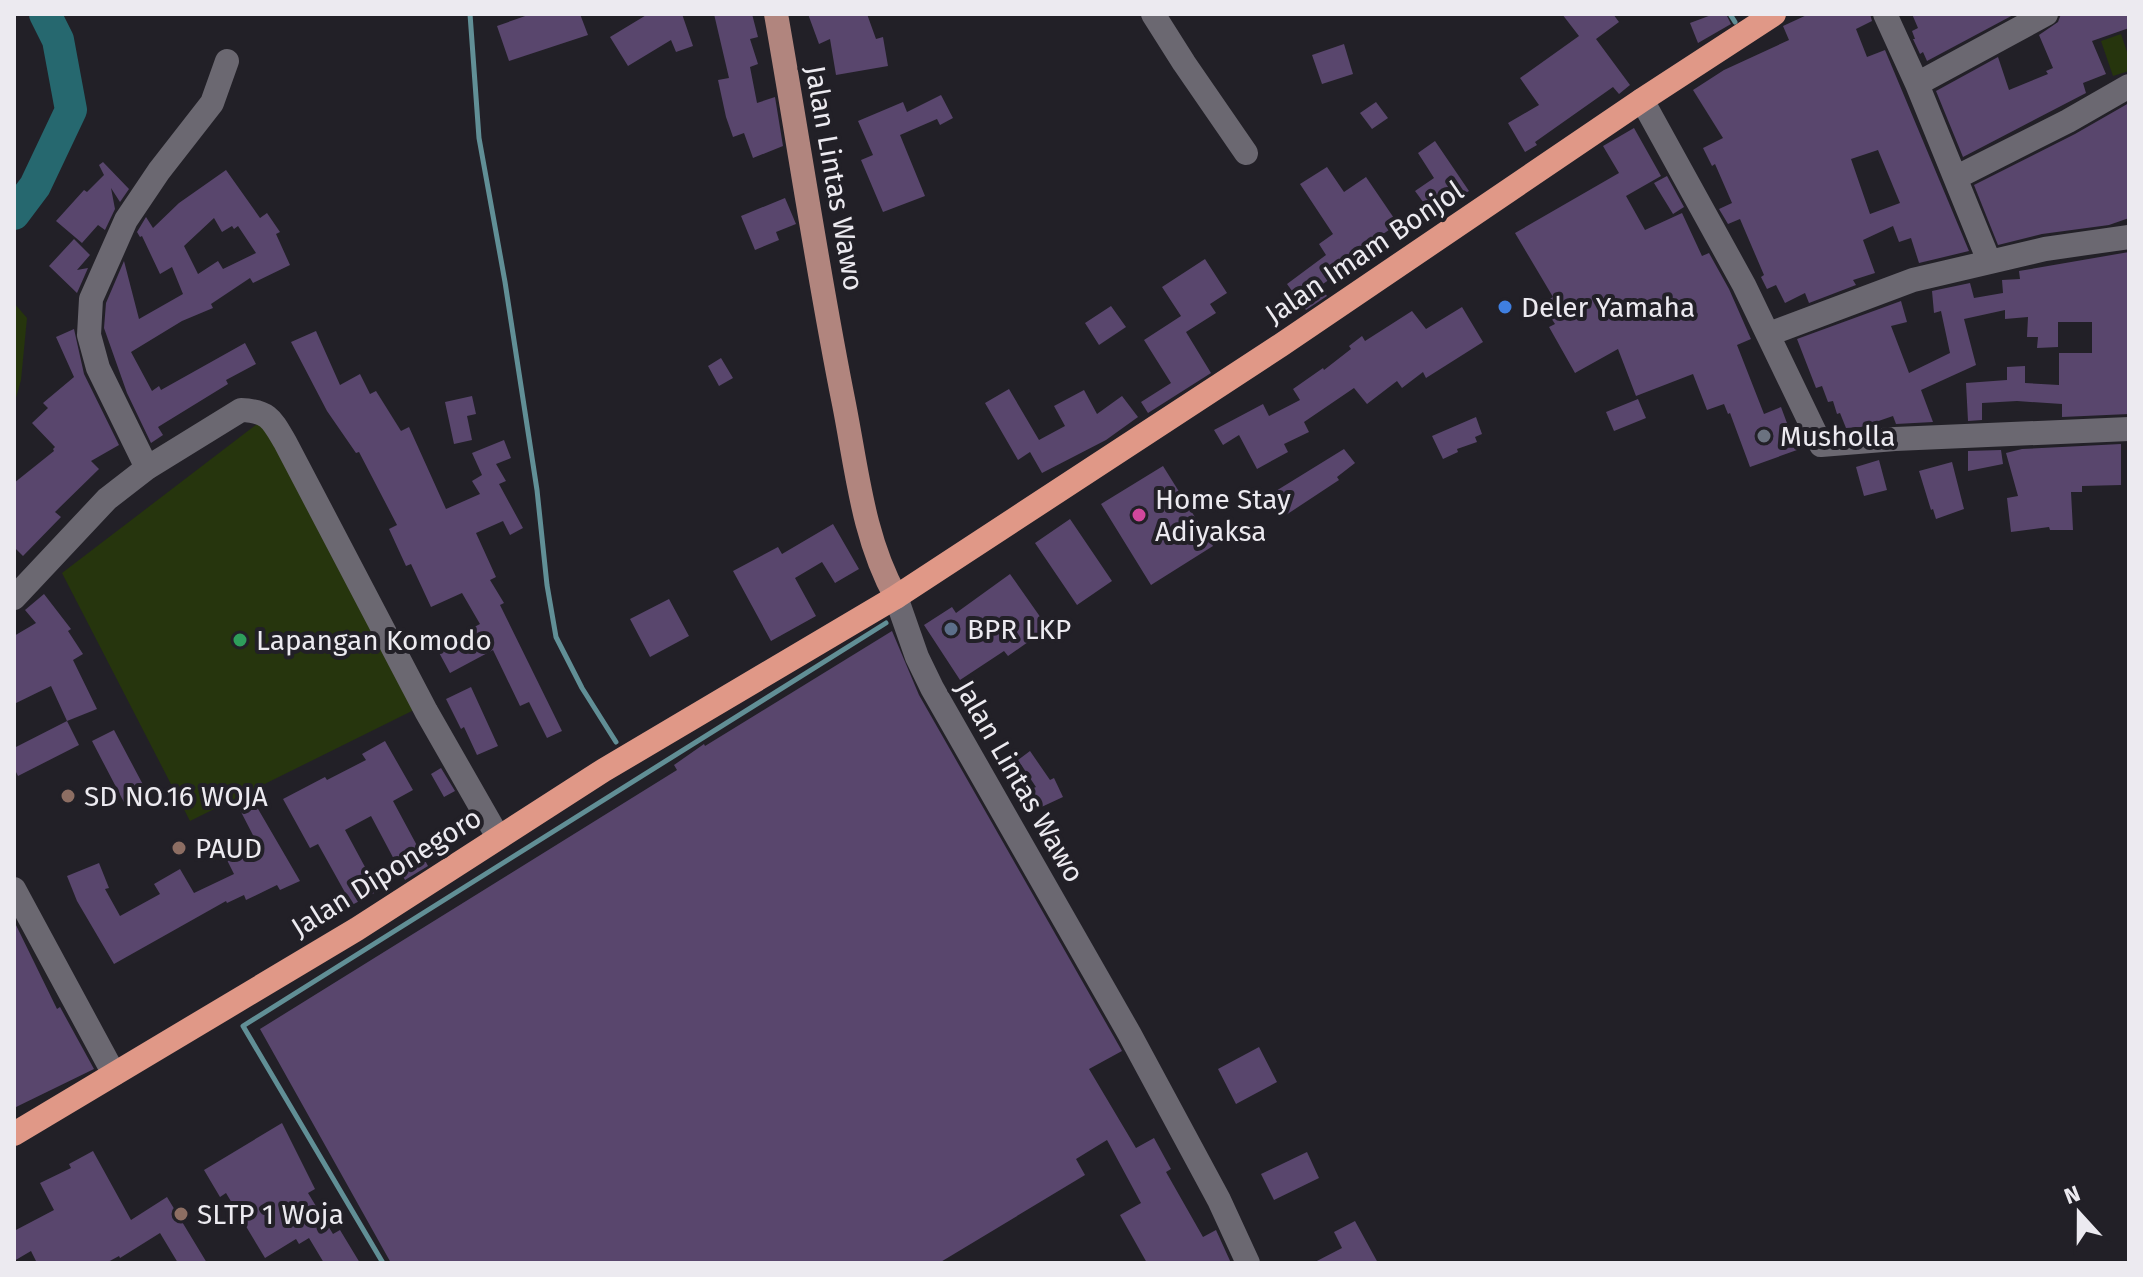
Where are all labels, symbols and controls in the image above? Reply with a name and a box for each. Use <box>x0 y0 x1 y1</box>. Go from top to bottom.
street label: Jalan Lintas Wawo <box>798 63 871 293</box>
street label: Jalan Imam Bonjol <box>1259 174 1470 331</box>
place label: Deler Yamaha <box>1521 291 1695 324</box>
marker: Deler Yamaha <box>1496 298 1514 316</box>
place label: Musholla <box>1780 420 1895 453</box>
marker: Musholla <box>1755 427 1773 445</box>
place label: Home Stay Adiyaksa <box>1155 483 1291 548</box>
marker: Home Stay Adiyaksa <box>1130 506 1148 524</box>
place label: BPR LKP <box>967 613 1071 646</box>
marker: BPR LKP <box>942 620 960 638</box>
place label: Lapangan Komodo <box>256 624 492 657</box>
marker: Lapangan Komodo <box>231 631 249 649</box>
street label: Jalan Lintas Wawo <box>948 674 1091 888</box>
place label: SD NO.16 WOJA <box>84 780 268 813</box>
marker: SD NO.16 WOJA <box>59 787 77 805</box>
street label: Jalan Diponegoro <box>285 801 487 944</box>
place label: PAUD <box>195 832 262 865</box>
marker: PAUD <box>170 839 188 857</box>
north arrow <box>2039 1173 2119 1253</box>
text: N <box>2060 1180 2084 1210</box>
place label: SLTP 1 Woja <box>197 1198 344 1231</box>
marker: SLTP 1 Woja <box>172 1205 190 1223</box>

